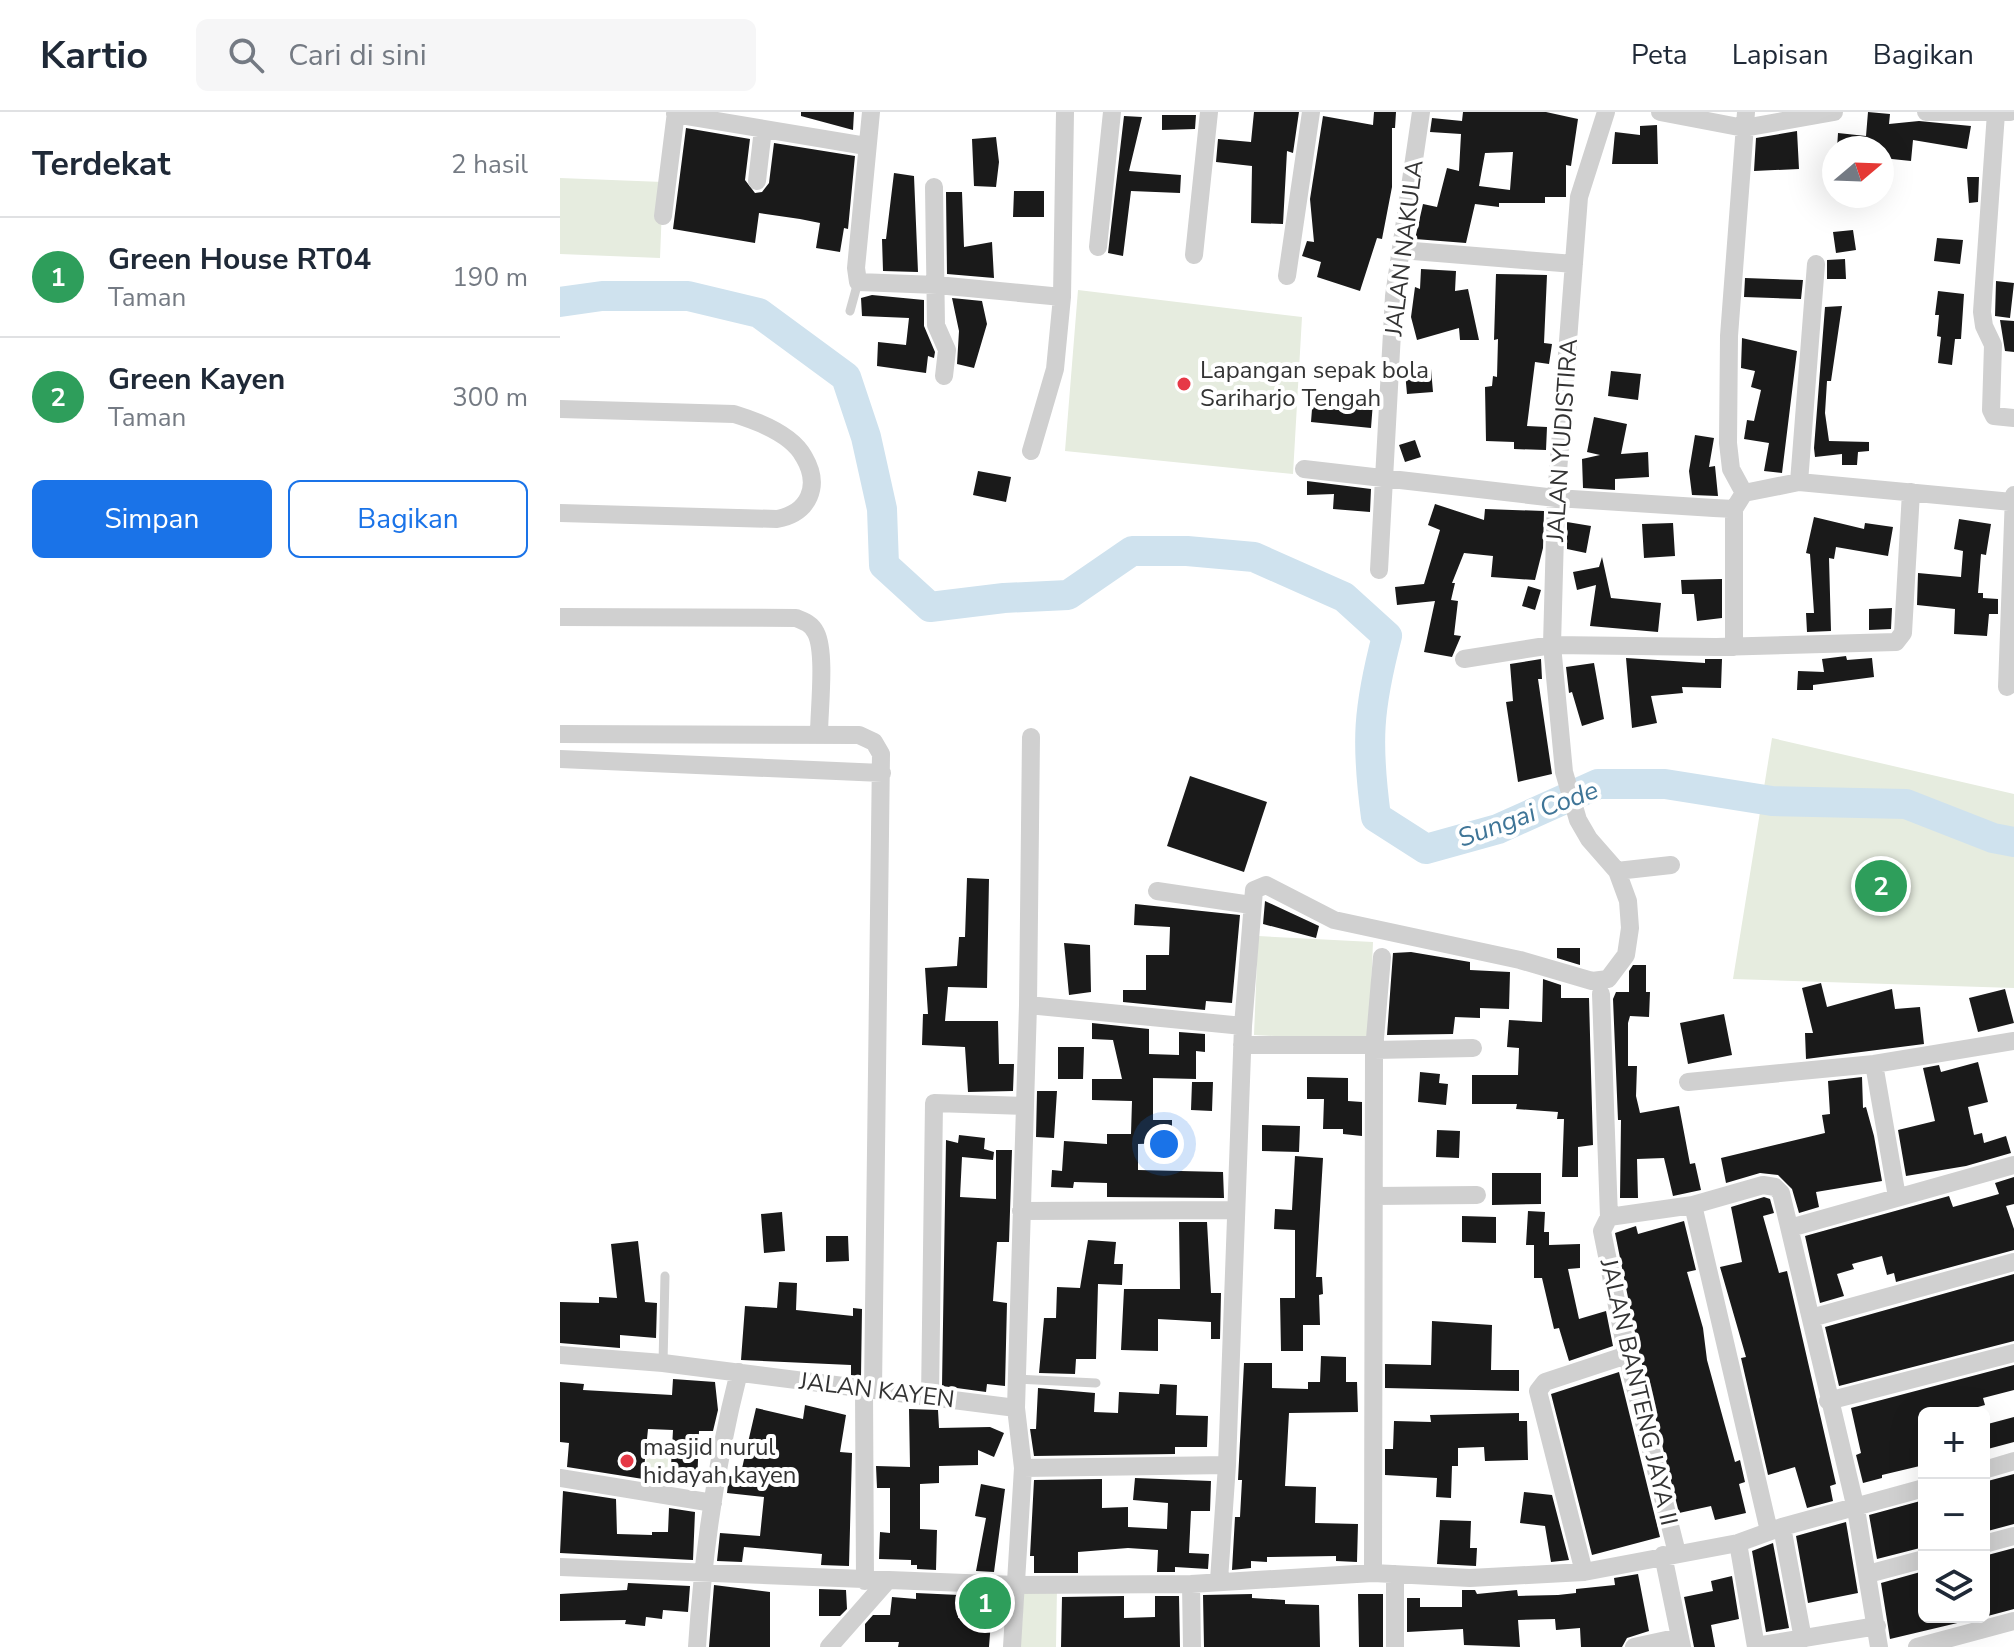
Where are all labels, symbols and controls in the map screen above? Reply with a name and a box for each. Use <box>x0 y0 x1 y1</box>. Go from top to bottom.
search box <box>196 19 756 91</box>
text: Kartio <box>40 30 148 81</box>
icon: search <box>224 33 268 77</box>
text: Cari di sini <box>288 35 427 76</box>
text: Peta <box>1631 36 1688 74</box>
text: Lapisan <box>1732 36 1829 74</box>
text: Bagikan <box>1873 36 1974 74</box>
north arrow <box>1822 136 1894 208</box>
text: Terdekat <box>32 141 170 187</box>
text: 2 hasil <box>451 147 528 182</box>
street label: JALAN NAKULA <box>1377 158 1431 339</box>
text: Green House RT04 <box>108 239 371 280</box>
text: 1 <box>50 260 66 295</box>
text: 190 m <box>452 260 528 295</box>
text: Taman <box>108 280 186 315</box>
street label: JALAN YUDISTIRA <box>1539 337 1585 543</box>
place label: Lapangan sepak bola Sariharjo Tengah <box>1200 354 1429 414</box>
text: Green Kayen <box>108 359 285 400</box>
marker: Lapangan sepak bola Sariharjo Tengah <box>1175 375 1193 393</box>
text: 2 <box>50 380 66 415</box>
text: 300 m <box>452 380 528 415</box>
text: Taman <box>108 400 186 435</box>
button: Simpan <box>32 480 272 558</box>
button: Bagikan <box>288 480 528 558</box>
water label: Sungai Code <box>1453 772 1603 856</box>
pin: 2 <box>1855 856 1907 916</box>
your location <box>1144 1124 1184 1164</box>
street label: JALAN BANTENG JAYA II <box>1593 1255 1685 1528</box>
street label: JALAN KAYEN <box>797 1364 956 1415</box>
map controls <box>1918 1407 1990 1623</box>
button: + <box>1918 1407 1990 1479</box>
place label: masjid nurul hidayah kayen <box>643 1431 796 1491</box>
marker: masjid nurul hidayah kayen <box>618 1452 636 1470</box>
button: − <box>1918 1479 1990 1551</box>
button: layers <box>1918 1551 1990 1623</box>
pin: 1 <box>959 1573 1011 1633</box>

